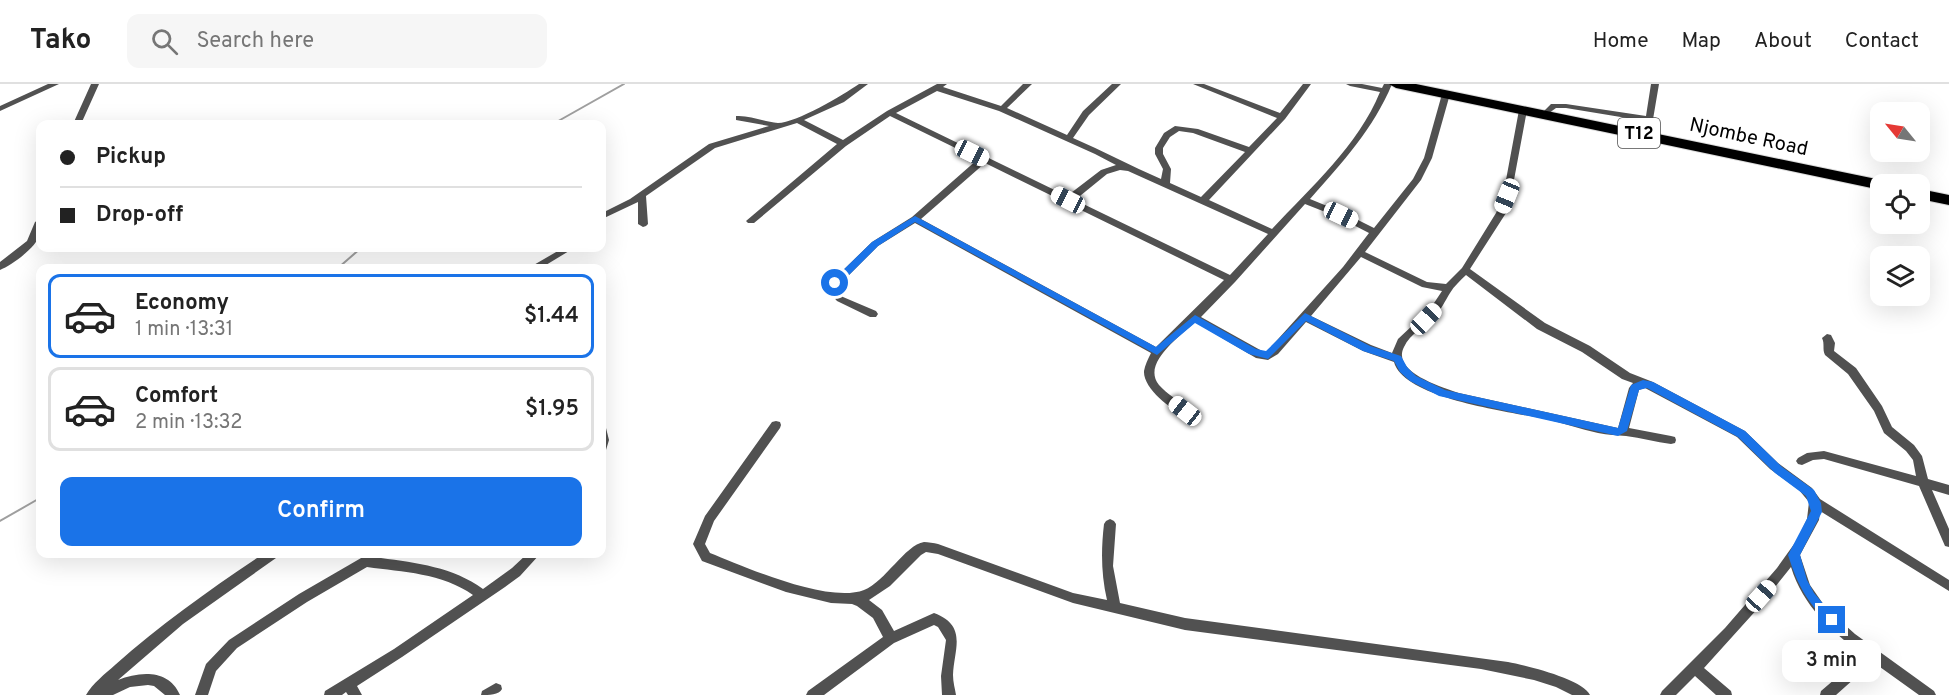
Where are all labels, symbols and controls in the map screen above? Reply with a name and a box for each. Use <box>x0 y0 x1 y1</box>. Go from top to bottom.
search box <box>127 14 547 68</box>
text: Tako <box>30 23 91 59</box>
icon: search <box>148 25 181 58</box>
text: Search here <box>196 28 314 55</box>
text: Home <box>1593 28 1649 55</box>
text: Map <box>1682 28 1721 55</box>
text: About <box>1754 28 1812 55</box>
text: Contact <box>1845 28 1919 55</box>
north arrow <box>1870 102 1930 162</box>
map controls <box>1870 102 1930 306</box>
street label: Njombe Road <box>1687 113 1810 163</box>
road number: T12 <box>1618 118 1660 148</box>
car <box>952 137 992 169</box>
text: Pickup <box>96 144 166 171</box>
button: locate <box>1870 174 1930 234</box>
car <box>1492 176 1522 216</box>
car <box>1048 184 1088 216</box>
car <box>1321 199 1361 231</box>
text: Drop-off <box>96 202 183 229</box>
button: layers <box>1870 246 1930 306</box>
route start <box>821 269 848 296</box>
icon: car <box>63 289 117 343</box>
text: Economy <box>135 290 229 317</box>
car <box>1407 300 1445 338</box>
text: $1.44 <box>524 303 579 330</box>
text: 1 min · 13:31 <box>135 317 233 343</box>
icon: car <box>63 382 117 436</box>
text: Comfort <box>135 383 218 410</box>
car <box>1165 393 1205 429</box>
text: $1.95 <box>525 396 579 423</box>
text: 2 min · 13:32 <box>135 410 243 436</box>
button: Confirm <box>60 477 582 546</box>
car <box>1742 577 1780 615</box>
route end <box>1818 606 1845 633</box>
callout: 3 min <box>1782 641 1882 683</box>
text: 3 min <box>1806 648 1857 674</box>

